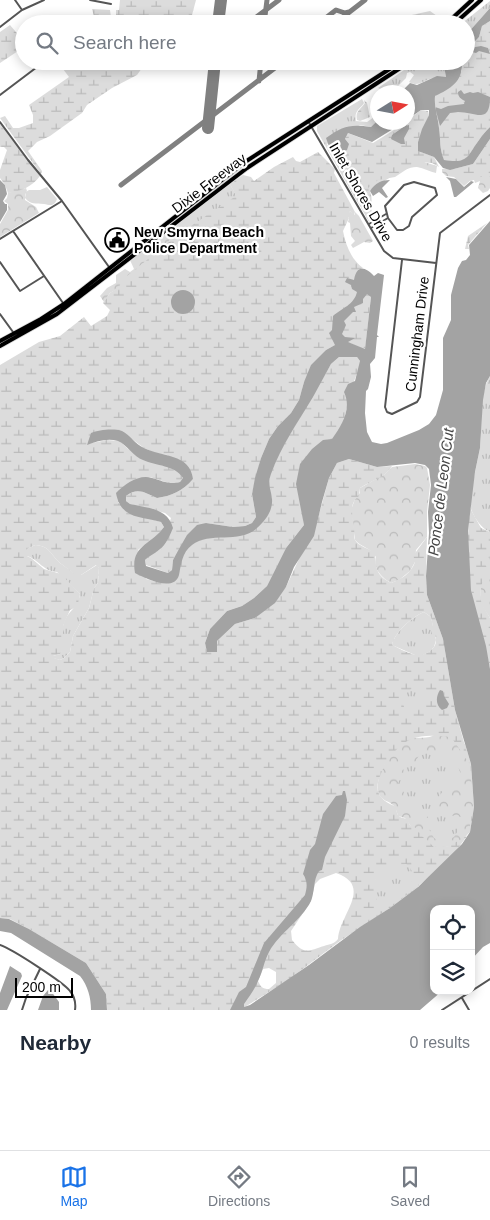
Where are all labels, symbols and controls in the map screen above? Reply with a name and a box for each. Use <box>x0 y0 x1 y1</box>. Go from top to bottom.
search box <box>15 15 475 70</box>
icon: search <box>33 29 61 57</box>
text: Search here <box>73 32 177 53</box>
north arrow <box>370 85 415 130</box>
street label: Inlet Shores Drive <box>326 140 396 244</box>
street label: Dixie Freeway <box>169 150 249 216</box>
place label: New Smyrna Beach Police Department <box>134 224 264 256</box>
public building icon: New Smyrna Beach Police Department <box>104 227 130 253</box>
street label: Cunningham Drive <box>402 275 432 393</box>
water label: Ponce de Leon Cut <box>424 426 457 557</box>
map controls <box>430 905 475 995</box>
button: locate <box>430 905 475 950</box>
button: layers <box>430 950 475 995</box>
scale bar <box>15 975 72 998</box>
text: 200 m <box>22 979 61 995</box>
text: Nearby <box>20 1031 91 1054</box>
text: 0 results <box>410 1034 470 1051</box>
tab: Map <box>60 1163 88 1209</box>
tab: Directions <box>208 1163 270 1209</box>
tab: Saved <box>390 1163 430 1209</box>

